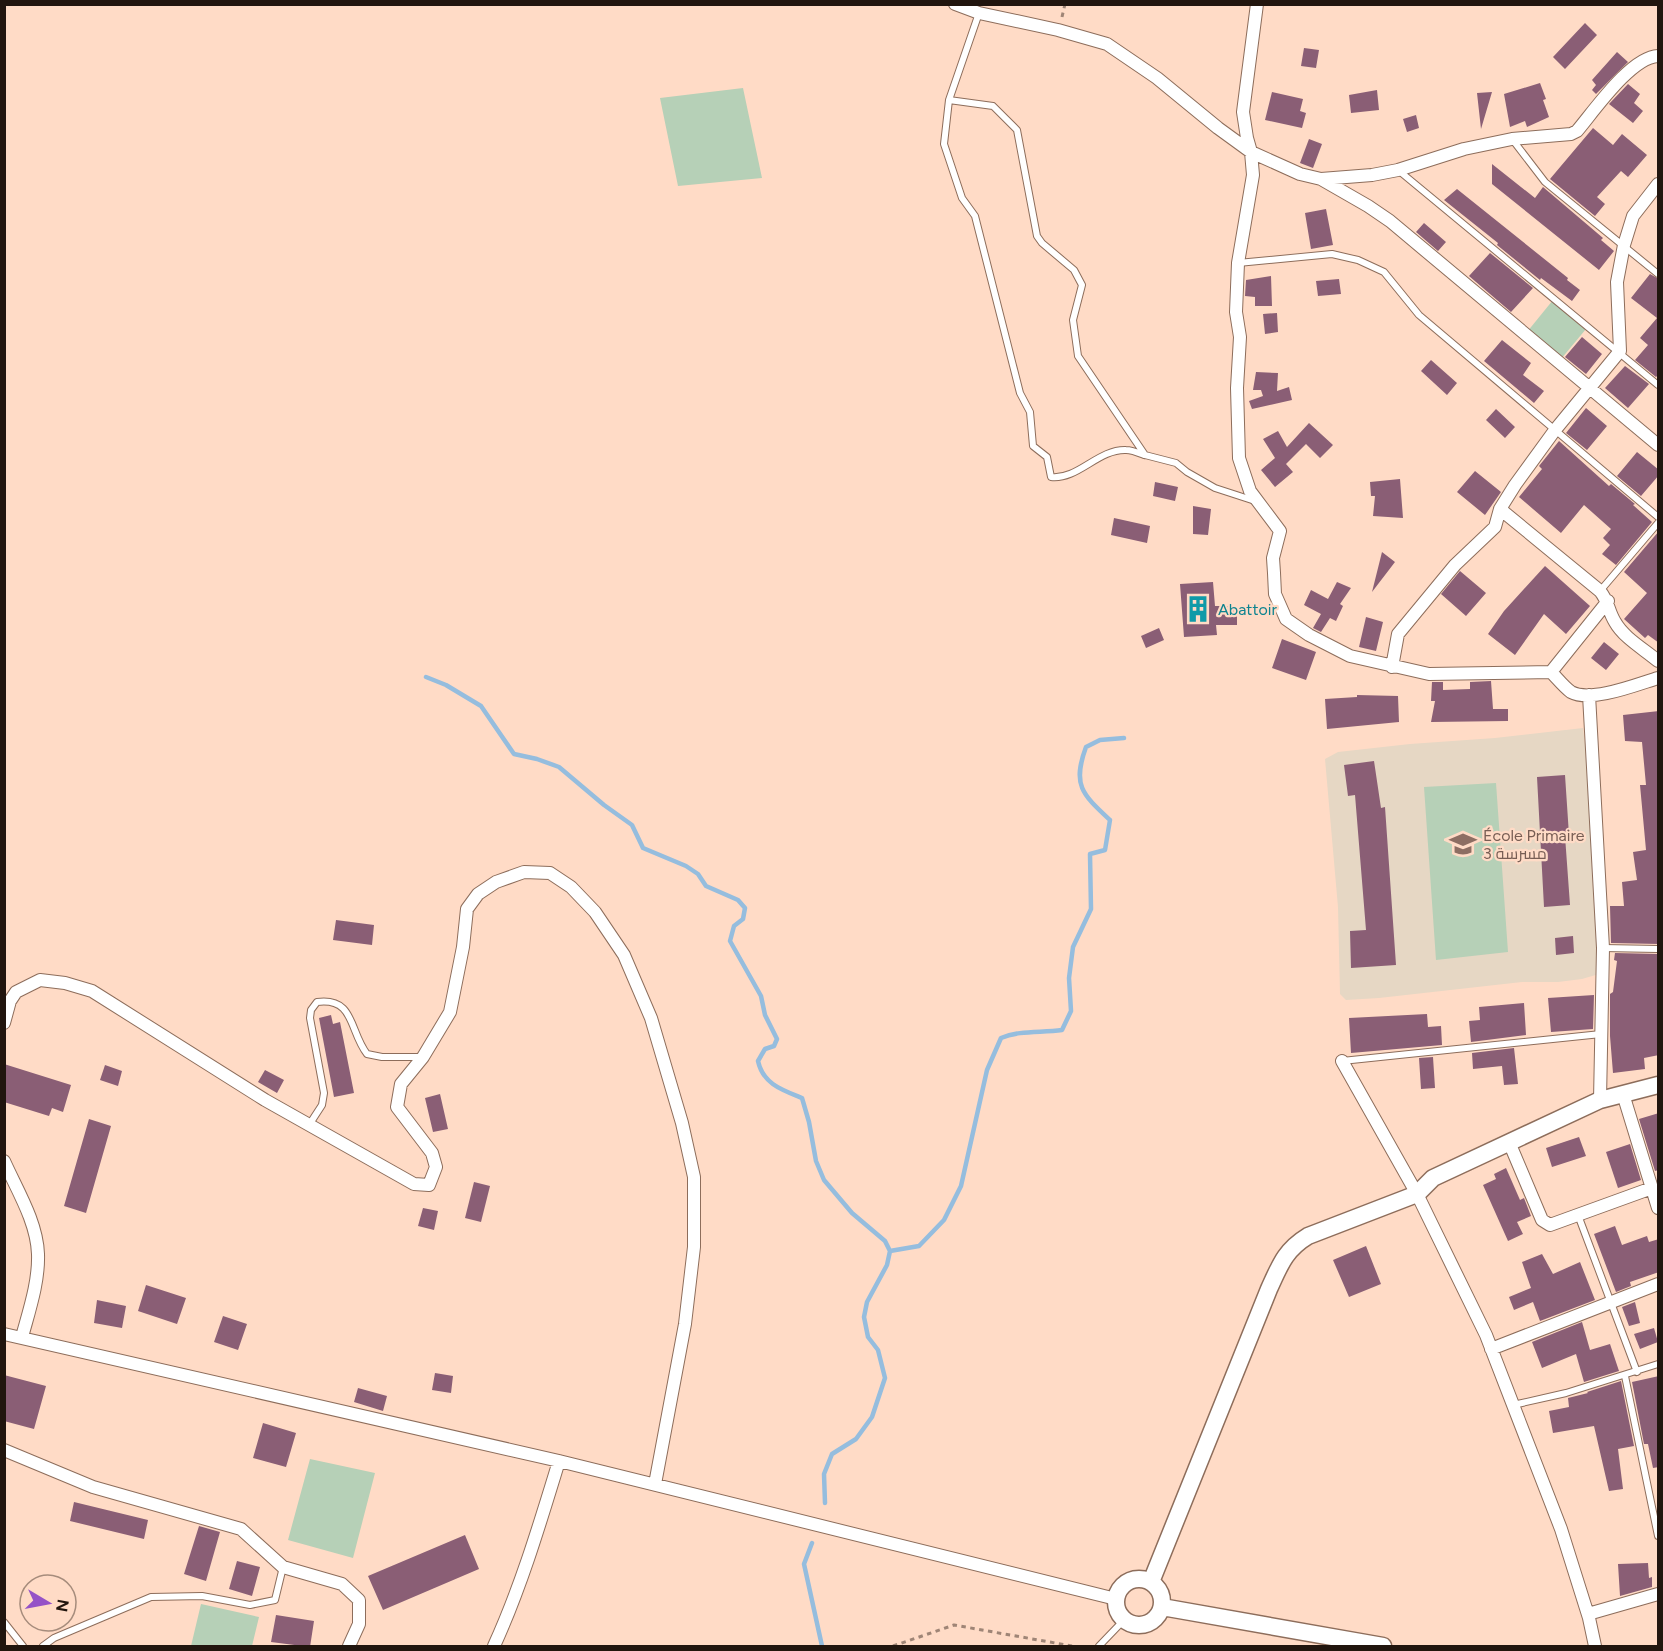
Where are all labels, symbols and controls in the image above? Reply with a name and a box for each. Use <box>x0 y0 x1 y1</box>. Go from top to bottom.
building icon: Abattoir <box>1183 594 1213 624</box>
place label: Abattoir <box>1218 600 1277 619</box>
place label: École Primaire 3 مسرسة <box>1483 826 1585 863</box>
school or university icon: École Primaire 3 مسرسة <box>1448 829 1478 859</box>
north arrow <box>18 1573 78 1633</box>
text: N <box>52 1598 73 1613</box>

